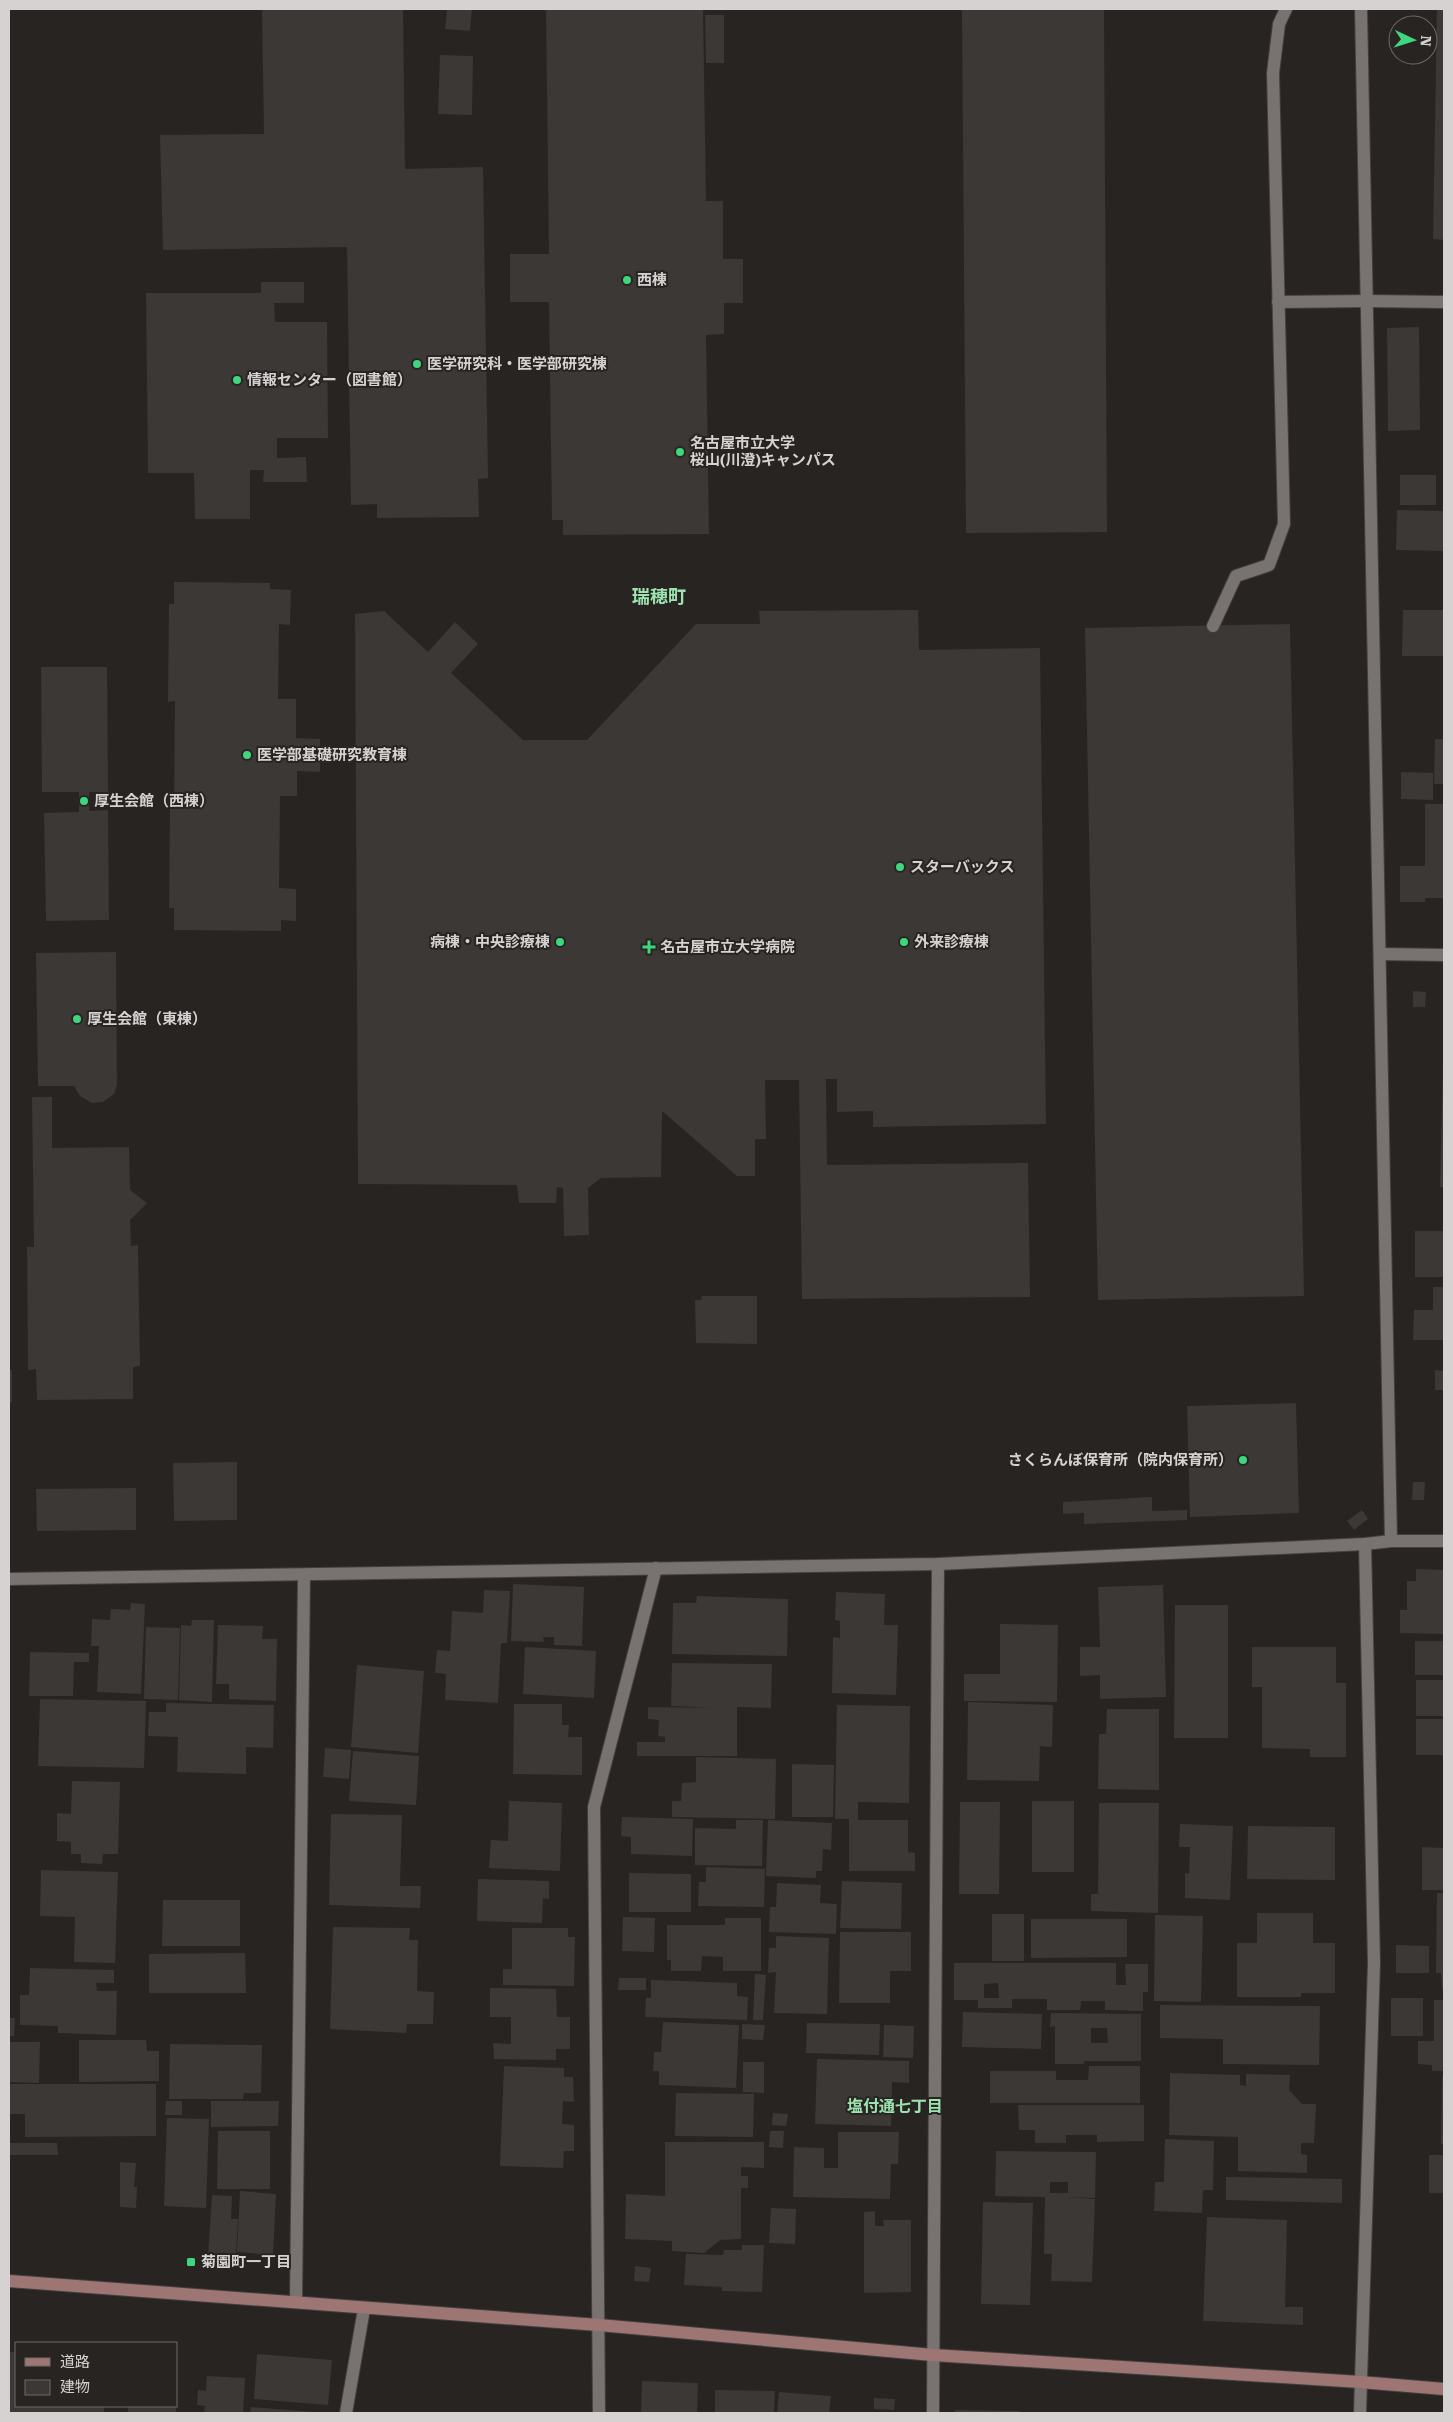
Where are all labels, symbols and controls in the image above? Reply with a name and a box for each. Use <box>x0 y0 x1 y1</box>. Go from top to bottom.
north arrow <box>1388 15 1438 65</box>
text: N <box>1418 35 1434 47</box>
place label: 西棟 <box>637 271 667 289</box>
marker: 西棟 <box>621 274 633 286</box>
place label: 医学研究科・医学部研究棟 <box>427 355 607 373</box>
marker: 医学研究科・医学部研究棟 <box>411 358 423 370</box>
place label: 情報センター（図書館） <box>247 371 412 389</box>
marker: 情報センター（図書館） <box>231 374 243 386</box>
place label: 名古屋市立大学 桜山(川澄)キャンパス <box>690 434 836 469</box>
marker: 名古屋市立大学 桜山(川澄)キャンパス <box>674 446 686 458</box>
district label: 瑞穂町 <box>632 586 686 607</box>
place label: 医学部基礎研究教育棟 <box>257 746 407 764</box>
marker: 医学部基礎研究教育棟 <box>241 749 253 761</box>
place label: 厚生会館（西棟） <box>94 792 214 810</box>
marker: 厚生会館（西棟） <box>78 795 90 807</box>
place label: スターバックス <box>910 858 1014 876</box>
marker: スターバックス <box>894 861 906 873</box>
place label: 病棟・中央診療棟 <box>430 933 550 951</box>
place label: 外来診療棟 <box>914 933 989 951</box>
marker: 病棟・中央診療棟 <box>554 936 566 948</box>
marker: 外来診療棟 <box>898 936 910 948</box>
place label: 名古屋市立大学病院 <box>660 938 795 956</box>
marker: 名古屋市立大学病院 <box>642 940 656 954</box>
place label: 厚生会館（東棟） <box>87 1010 207 1028</box>
marker: 厚生会館（東棟） <box>71 1013 83 1025</box>
place label: さくらんぼ保育所（院内保育所） <box>1008 1451 1233 1469</box>
marker: さくらんぼ保育所（院内保育所） <box>1237 1454 1249 1466</box>
district label: 塩付通七丁目 <box>847 2097 943 2116</box>
place label: 菊園町一丁目 <box>201 2253 291 2271</box>
marker: 菊園町一丁目 <box>185 2256 197 2268</box>
legend <box>15 2342 178 2407</box>
text: 道路 <box>60 2353 90 2371</box>
text: 建物 <box>60 2378 90 2396</box>

